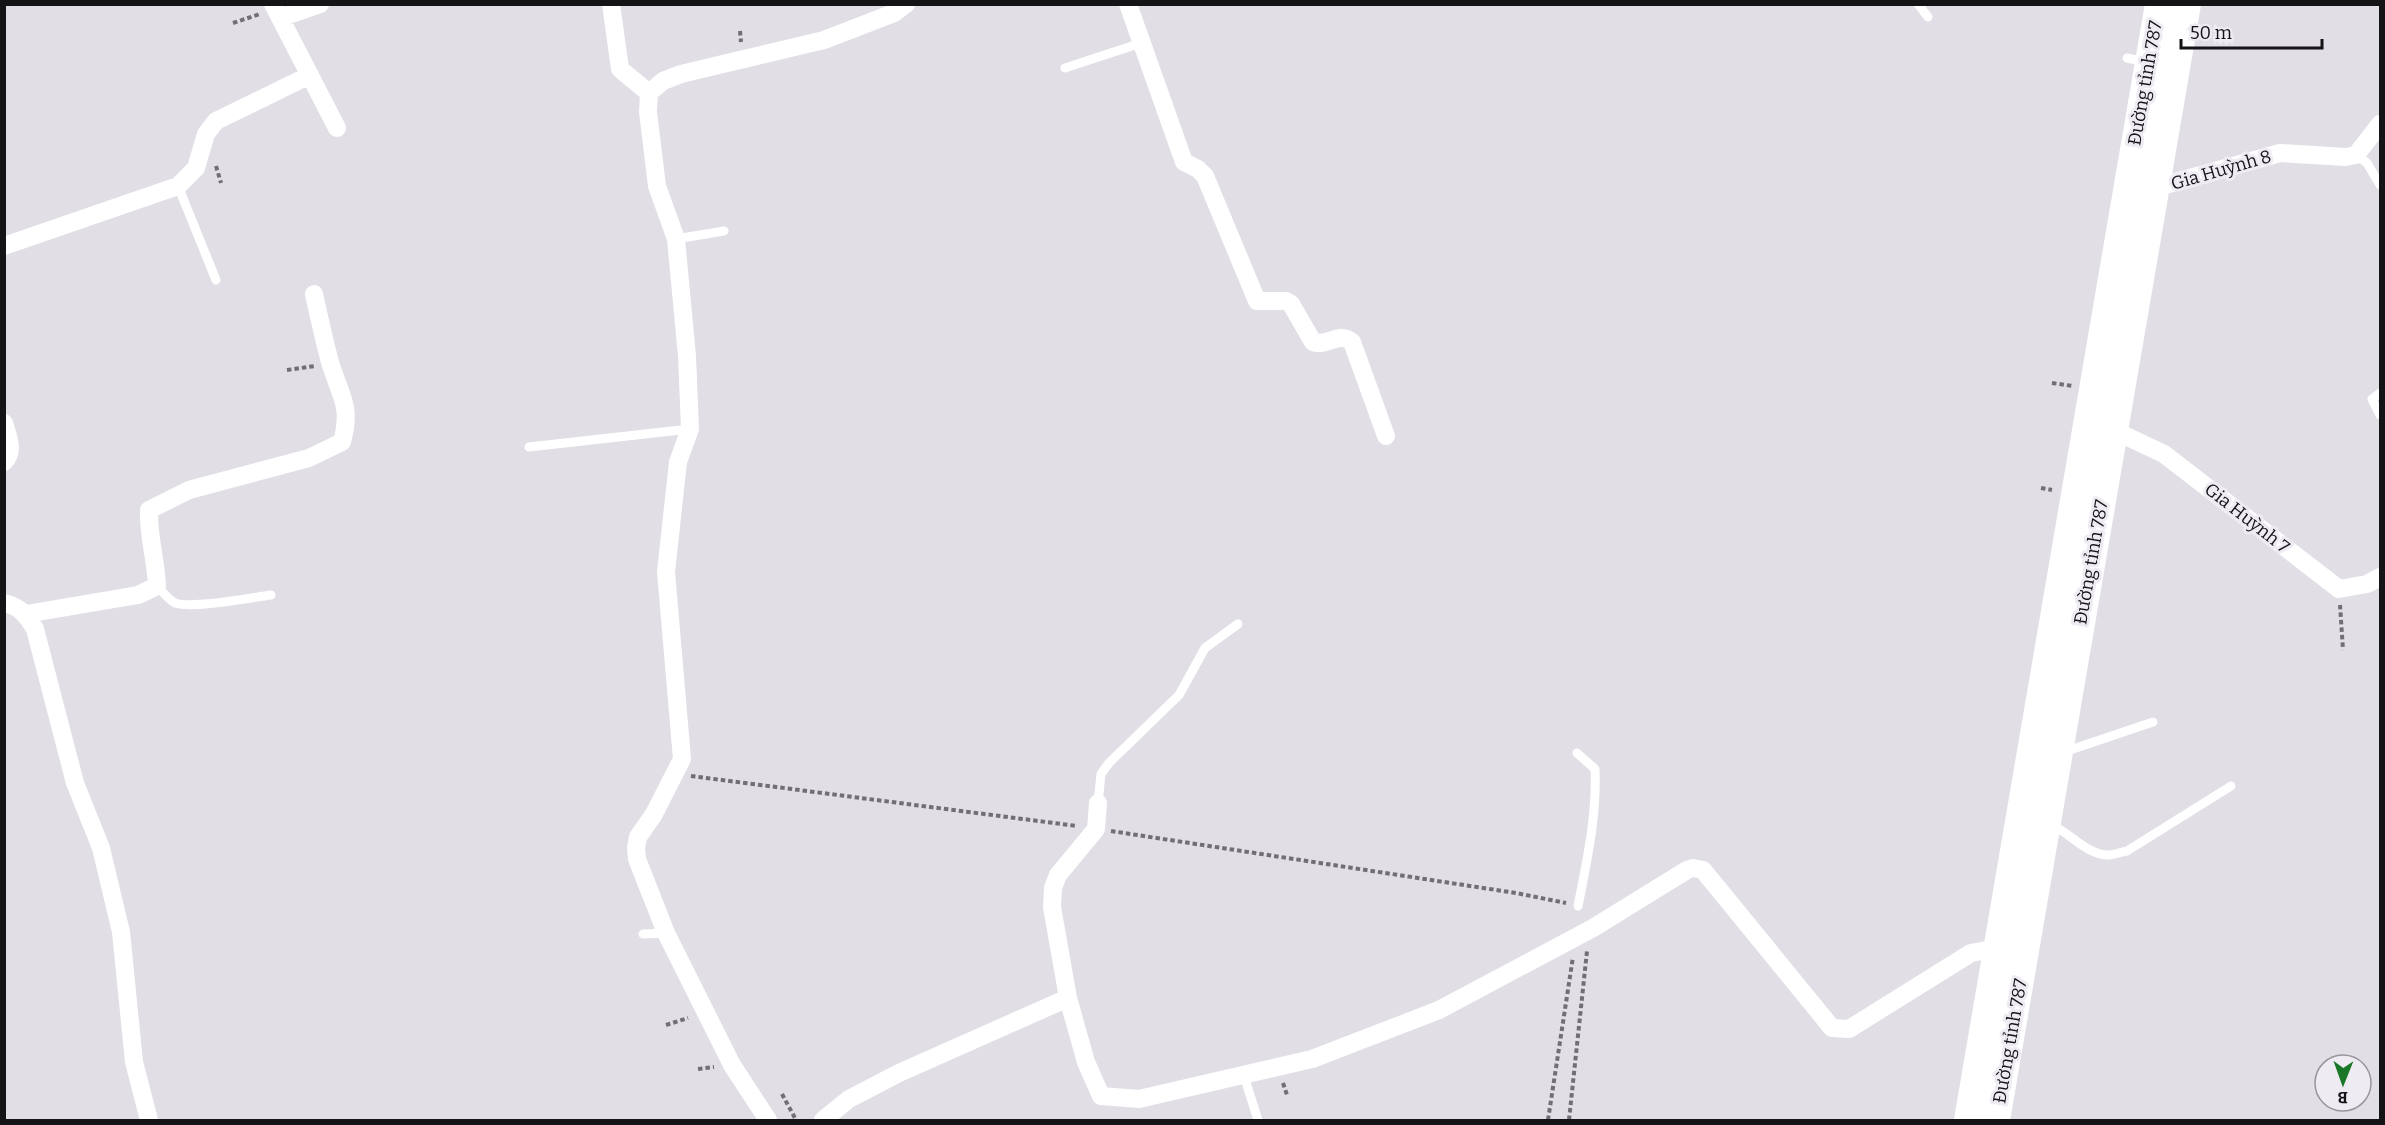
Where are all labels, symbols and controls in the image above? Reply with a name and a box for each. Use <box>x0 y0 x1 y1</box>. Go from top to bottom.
scale bar <box>2181 12 2322 50</box>
street label: Đường tỉnh 787 <box>2123 19 2167 147</box>
text: 50 m <box>2190 22 2232 44</box>
street label: Gia Huỳnh 8 <box>2168 145 2274 195</box>
street label: Gia Huỳnh 7 <box>2200 478 2294 558</box>
street label: Đường tỉnh 787 <box>2069 498 2113 626</box>
street label: Đường tỉnh 787 <box>1988 977 2032 1105</box>
north arrow <box>2313 1053 2373 1113</box>
text: B <box>2337 1088 2348 1107</box>

